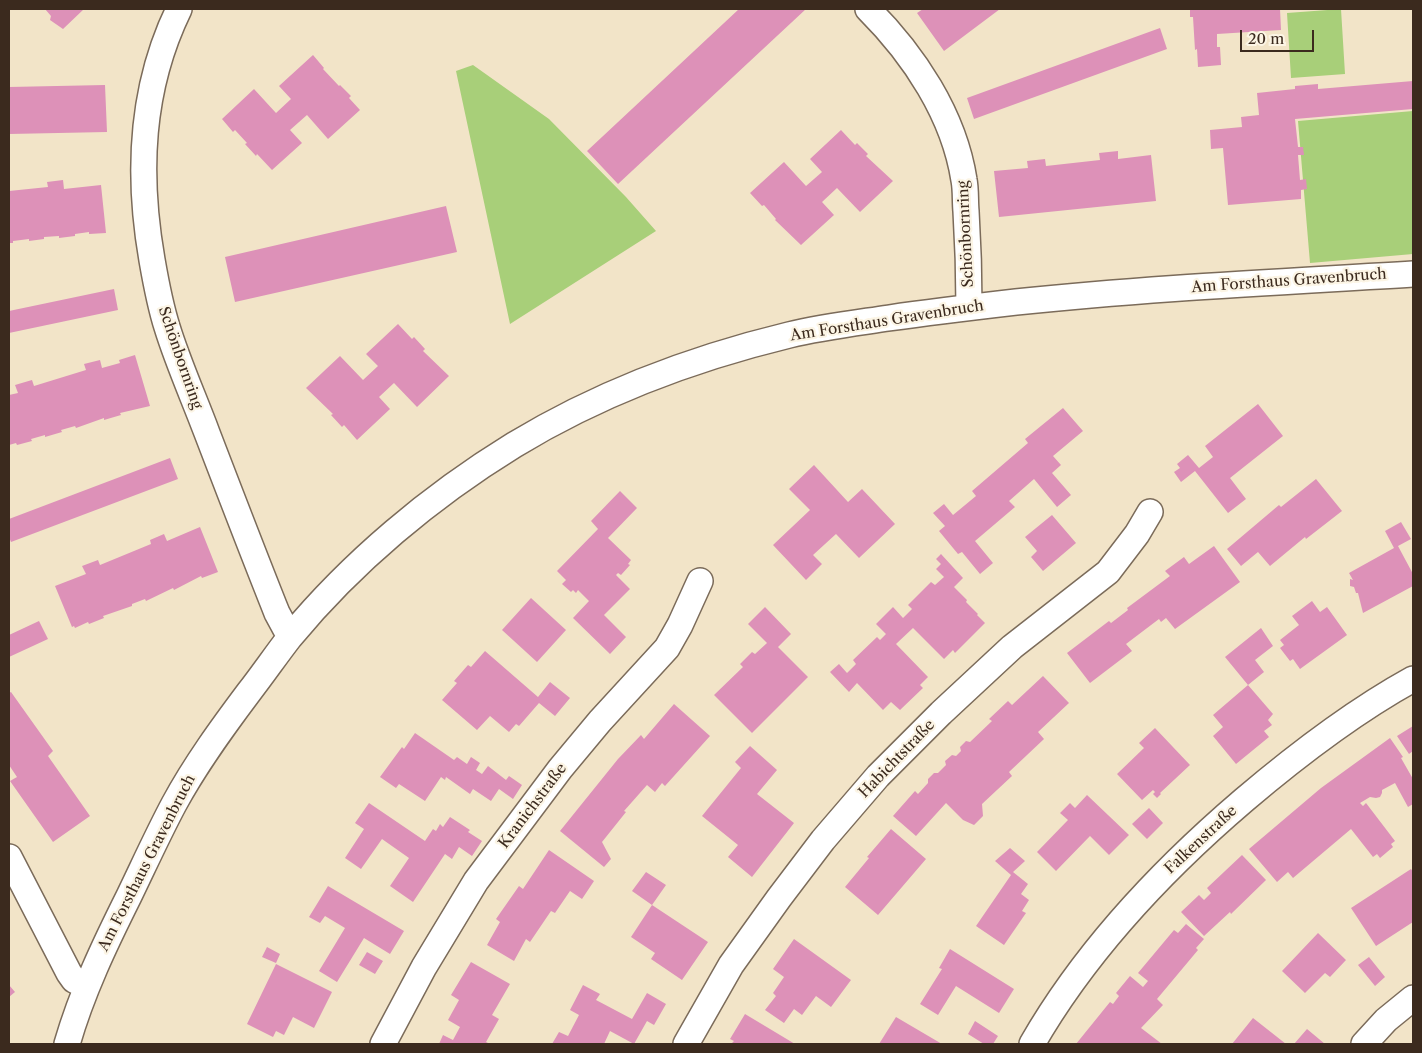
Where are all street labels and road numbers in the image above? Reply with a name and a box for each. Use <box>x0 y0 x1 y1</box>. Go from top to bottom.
street label: Schönbornring <box>954 180 978 288</box>
street label: Am Forsthaus Gravenbruch <box>1191 265 1387 297</box>
street label: Am Forsthaus Gravenbruch <box>789 297 985 345</box>
street label: Schönbornring <box>154 304 206 412</box>
street label: Habichtstraße <box>855 716 939 802</box>
street label: Kranichstraße <box>495 760 571 852</box>
street label: Am Forsthaus Gravenbruch <box>95 772 199 954</box>
street label: Falkenstraße <box>1161 802 1241 878</box>

